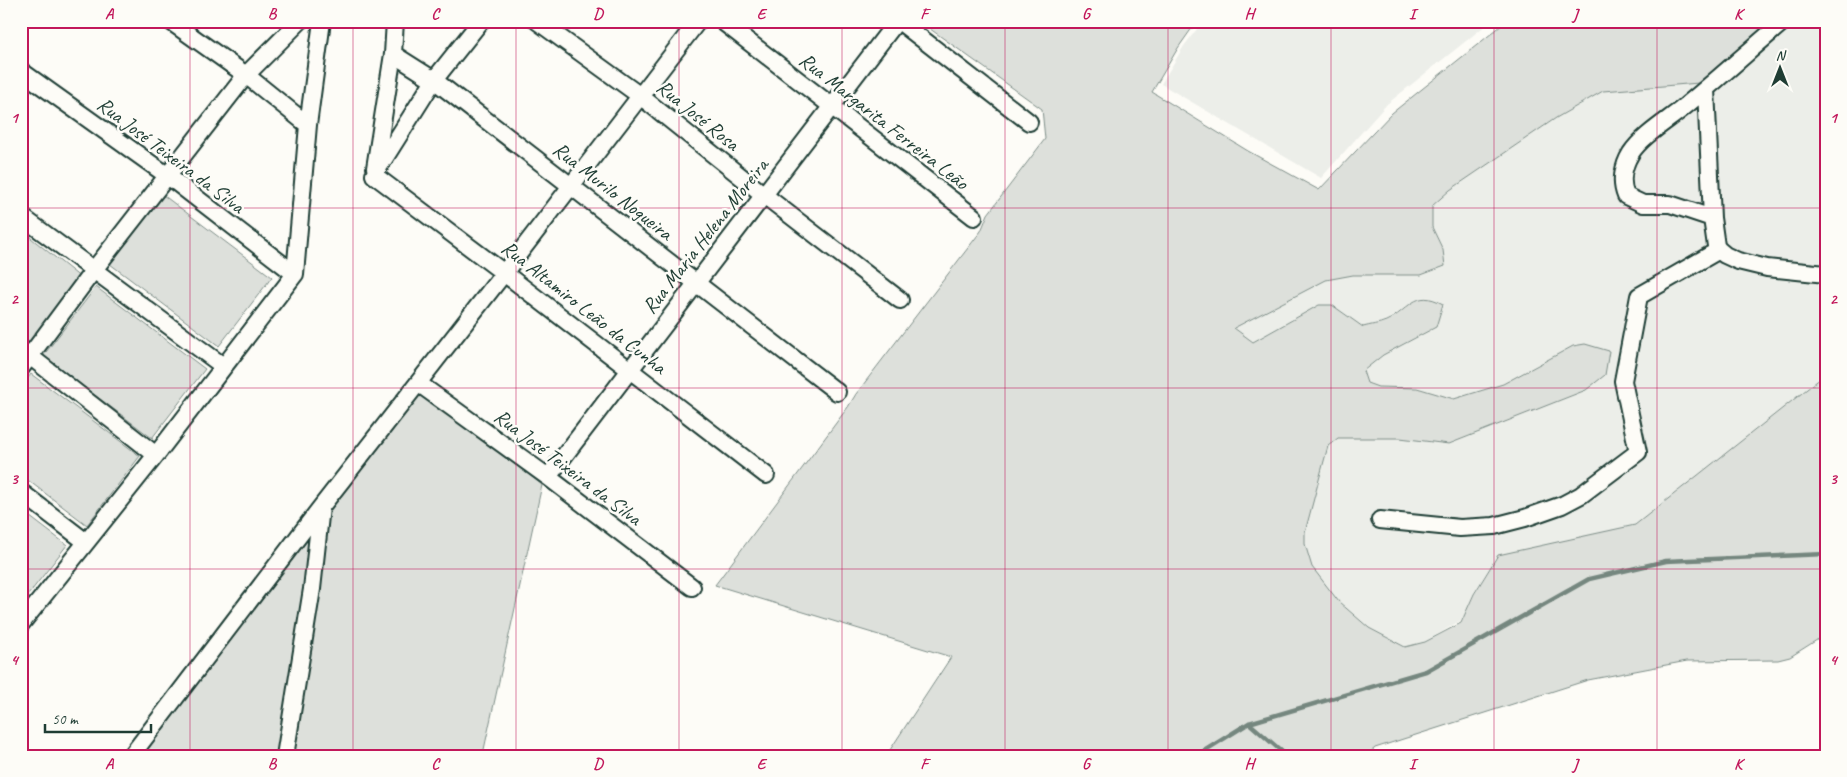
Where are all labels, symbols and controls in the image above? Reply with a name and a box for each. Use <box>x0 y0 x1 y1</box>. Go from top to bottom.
text: A <box>105 4 115 24</box>
text: B <box>268 4 278 24</box>
text: C <box>431 4 441 24</box>
text: D <box>593 4 604 24</box>
text: E <box>757 4 768 24</box>
text: F <box>920 4 931 24</box>
text: G <box>1082 4 1092 24</box>
text: H <box>1244 4 1256 24</box>
text: I <box>1409 4 1419 24</box>
text: J <box>1571 4 1580 24</box>
text: K <box>1734 4 1746 24</box>
north arrow <box>1754 42 1804 92</box>
street label: Rua Margarita Ferreira Leão <box>794 47 975 196</box>
text: N <box>1776 47 1787 64</box>
street label: Rua José Rosa <box>651 74 746 157</box>
street label: Rua José Teixeira da Silva <box>92 91 251 220</box>
text: 1 <box>10 108 19 128</box>
text: 1 <box>1829 108 1838 128</box>
street label: Rua Murilo Nogueira <box>548 136 680 247</box>
street label: Rua Maria Helena Moreira <box>636 151 775 319</box>
street label: Rua Altamiro Leão da Cunha <box>496 234 673 381</box>
text: 2 <box>10 289 19 309</box>
text: 2 <box>1829 289 1838 309</box>
street label: Rua José Teixeira da Silva <box>489 403 648 532</box>
text: 3 <box>10 469 19 489</box>
text: 3 <box>1829 469 1838 489</box>
text: 4 <box>10 650 19 670</box>
text: 4 <box>1829 650 1838 670</box>
scale bar <box>45 702 151 734</box>
text: 50 m <box>52 710 79 729</box>
text: A <box>105 754 115 774</box>
text: B <box>268 754 278 774</box>
text: C <box>431 754 441 774</box>
text: D <box>593 754 604 774</box>
text: E <box>757 754 768 774</box>
text: F <box>920 754 931 774</box>
text: G <box>1082 754 1092 774</box>
text: H <box>1244 754 1256 774</box>
text: I <box>1409 754 1419 774</box>
text: J <box>1571 754 1580 774</box>
text: K <box>1734 754 1746 774</box>

